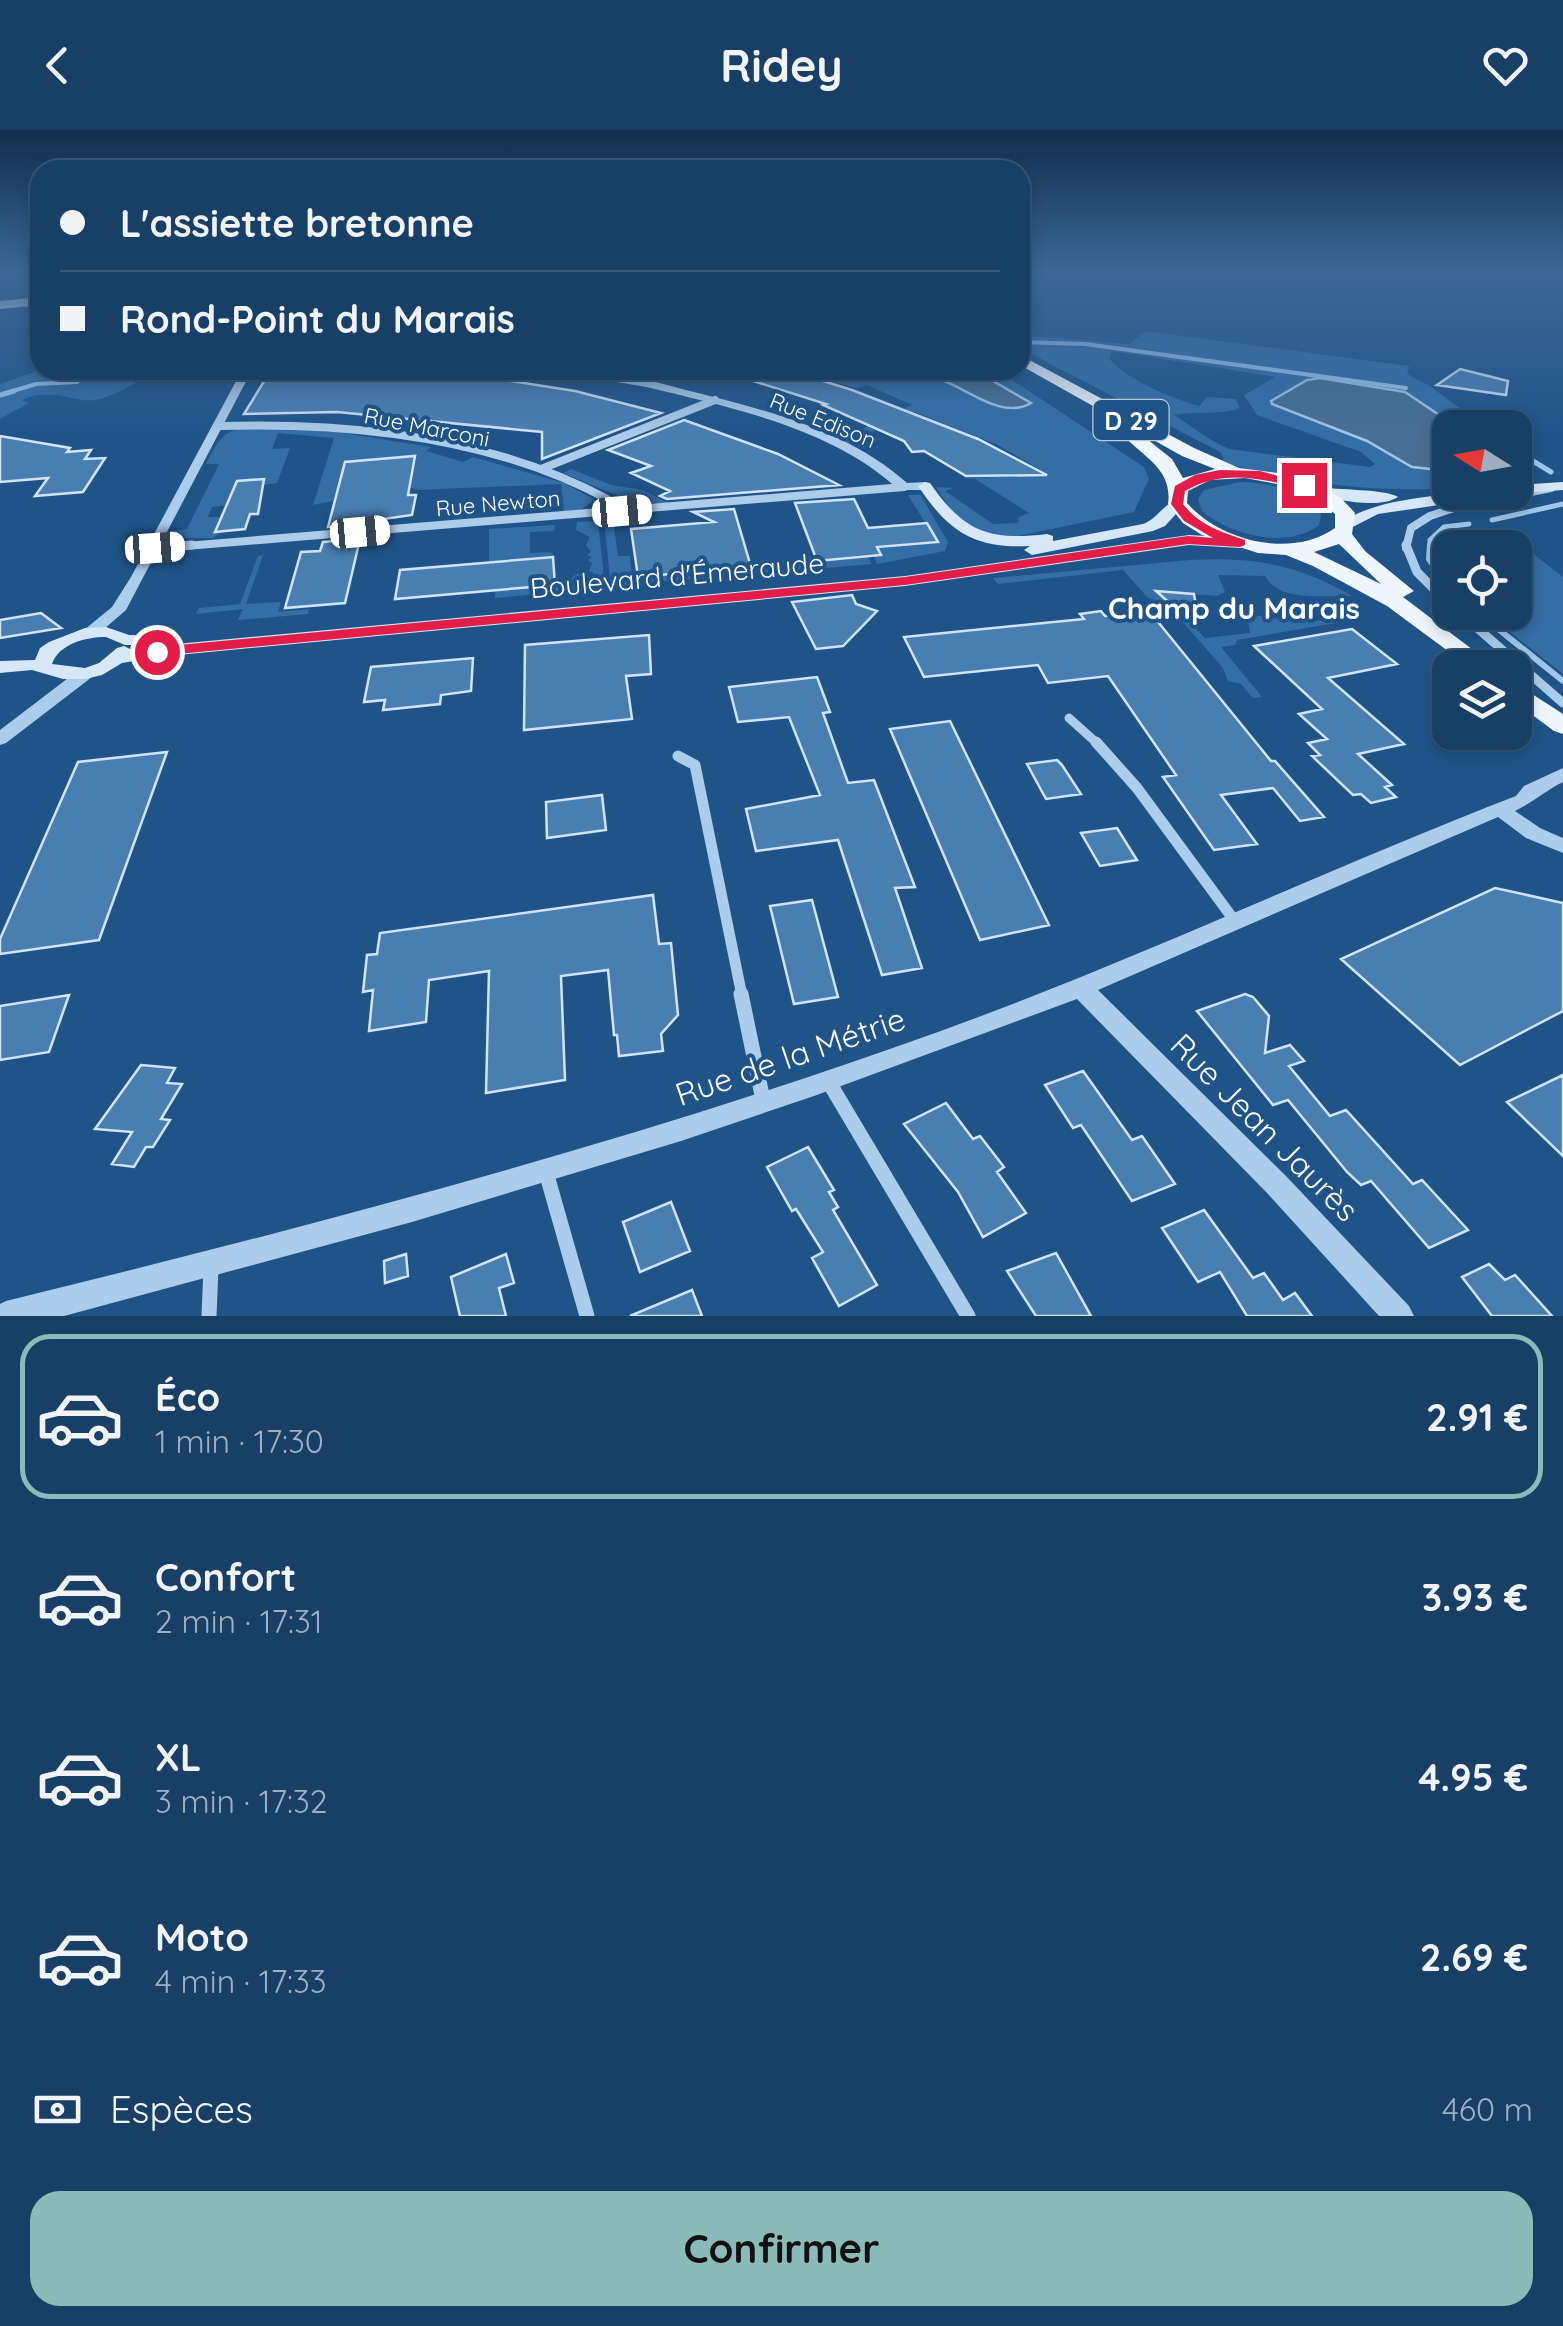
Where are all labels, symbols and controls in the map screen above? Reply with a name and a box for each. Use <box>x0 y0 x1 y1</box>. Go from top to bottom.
text: Ridey <box>720 37 843 93</box>
icon: back <box>30 38 85 93</box>
icon: heart <box>1478 38 1533 93</box>
text: L'assiette bretonne <box>120 199 474 247</box>
text: Rond-Point du Marais <box>120 295 515 343</box>
street label: Rue Edison <box>766 386 880 454</box>
road number: D 29 <box>1094 400 1168 440</box>
street label: Rue Marconi <box>362 401 492 453</box>
north arrow <box>1432 410 1532 510</box>
map controls <box>1432 410 1532 750</box>
route end <box>1282 463 1327 508</box>
street label: Rue Newton <box>435 484 561 522</box>
car <box>591 493 653 529</box>
car <box>329 514 391 550</box>
button: locate <box>1432 530 1532 630</box>
car <box>124 531 186 565</box>
street label: Boulevard d'Émeraude <box>529 545 825 605</box>
district label: Champ du Marais <box>1108 589 1360 627</box>
route start <box>135 630 180 675</box>
button: layers <box>1432 650 1532 750</box>
street label: Rue de la Métrie <box>670 998 910 1114</box>
street label: Rue Jean Jaurès <box>1163 1025 1367 1229</box>
icon: car <box>35 1372 125 1462</box>
text: Éco <box>155 1373 220 1421</box>
text: 2.91 € <box>1426 1393 1528 1441</box>
text: 1 min · 17:30 <box>155 1421 324 1461</box>
icon: car <box>35 1552 125 1642</box>
text: Confort <box>155 1553 296 1601</box>
text: 3.93 € <box>1422 1573 1528 1621</box>
text: 2 min · 17:31 <box>155 1601 323 1641</box>
icon: car <box>35 1732 125 1822</box>
text: XL <box>155 1733 201 1781</box>
text: 4.95 € <box>1418 1753 1528 1801</box>
text: 3 min · 17:32 <box>155 1781 327 1821</box>
icon: car <box>35 1912 125 2002</box>
text: Moto <box>155 1913 249 1961</box>
text: 2.69 € <box>1420 1933 1528 1981</box>
text: 4 min · 17:33 <box>155 1961 327 2001</box>
icon: cash <box>30 2082 85 2137</box>
text: Espèces <box>110 2085 253 2133</box>
text: 460 m <box>1442 2089 1533 2129</box>
button: Confirmer <box>30 2191 1533 2306</box>

